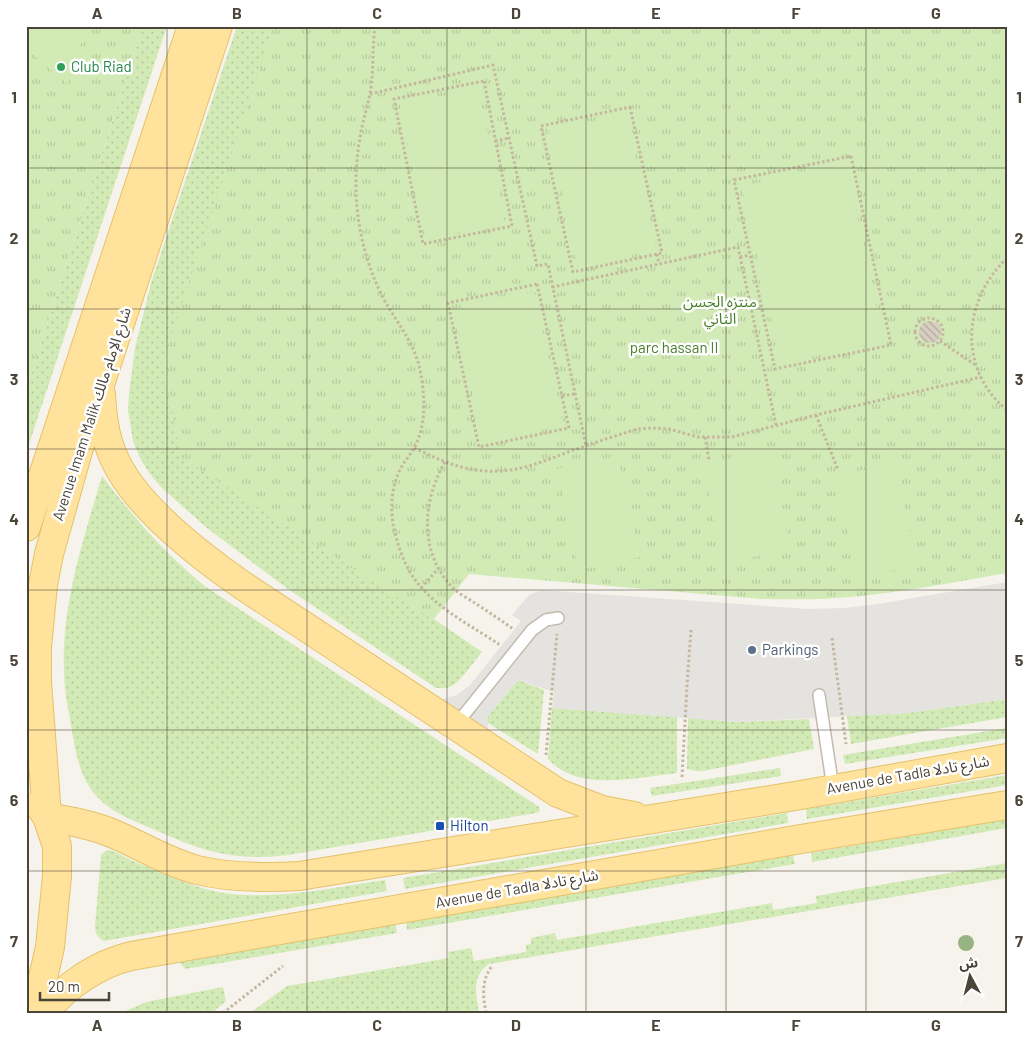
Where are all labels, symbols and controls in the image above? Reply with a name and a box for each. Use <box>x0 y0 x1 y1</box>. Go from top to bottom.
text: A <box>92 3 103 22</box>
text: B <box>232 3 242 22</box>
text: C <box>372 3 382 22</box>
text: D <box>511 3 521 22</box>
text: E <box>651 3 661 22</box>
text: F <box>792 3 801 22</box>
text: G <box>931 3 941 22</box>
place label: Club Riad <box>71 57 132 75</box>
marker: Club Riad <box>55 61 67 73</box>
text: 1 <box>11 87 17 106</box>
text: 1 <box>1016 87 1022 106</box>
text: 2 <box>10 228 19 247</box>
text: 2 <box>1015 228 1024 247</box>
park label: منتزه الحسن الثاني <box>683 292 757 330</box>
street label: Avenue Imam Malik شارع الإمام مالك <box>48 305 138 524</box>
park label: parc hassan II <box>630 338 718 356</box>
text: 3 <box>10 369 18 388</box>
text: 3 <box>1015 369 1023 388</box>
text: 4 <box>9 509 19 528</box>
text: 4 <box>1014 509 1024 528</box>
place label: Parkings <box>762 640 819 658</box>
marker: Parkings <box>746 644 758 656</box>
text: 5 <box>10 650 19 669</box>
text: 5 <box>1015 650 1024 669</box>
street label: Avenue de Tadla شارع تادلا <box>825 751 992 801</box>
text: 6 <box>10 790 19 809</box>
text: 6 <box>1015 790 1024 809</box>
place label: Hilton <box>450 816 489 834</box>
marker: Hilton <box>434 820 446 832</box>
street label: Avenue de Tadla شارع تادلا <box>434 865 601 915</box>
text: 7 <box>10 931 18 950</box>
text: 7 <box>1015 931 1023 950</box>
north arrow <box>946 952 996 1002</box>
text: ش <box>958 953 979 972</box>
scale bar <box>40 969 109 1001</box>
text: 20 m <box>48 977 80 995</box>
text: A <box>92 1015 103 1034</box>
text: B <box>232 1015 242 1034</box>
text: C <box>372 1015 382 1034</box>
text: D <box>511 1015 521 1034</box>
text: E <box>651 1015 661 1034</box>
text: F <box>792 1015 801 1034</box>
text: G <box>931 1015 941 1034</box>

